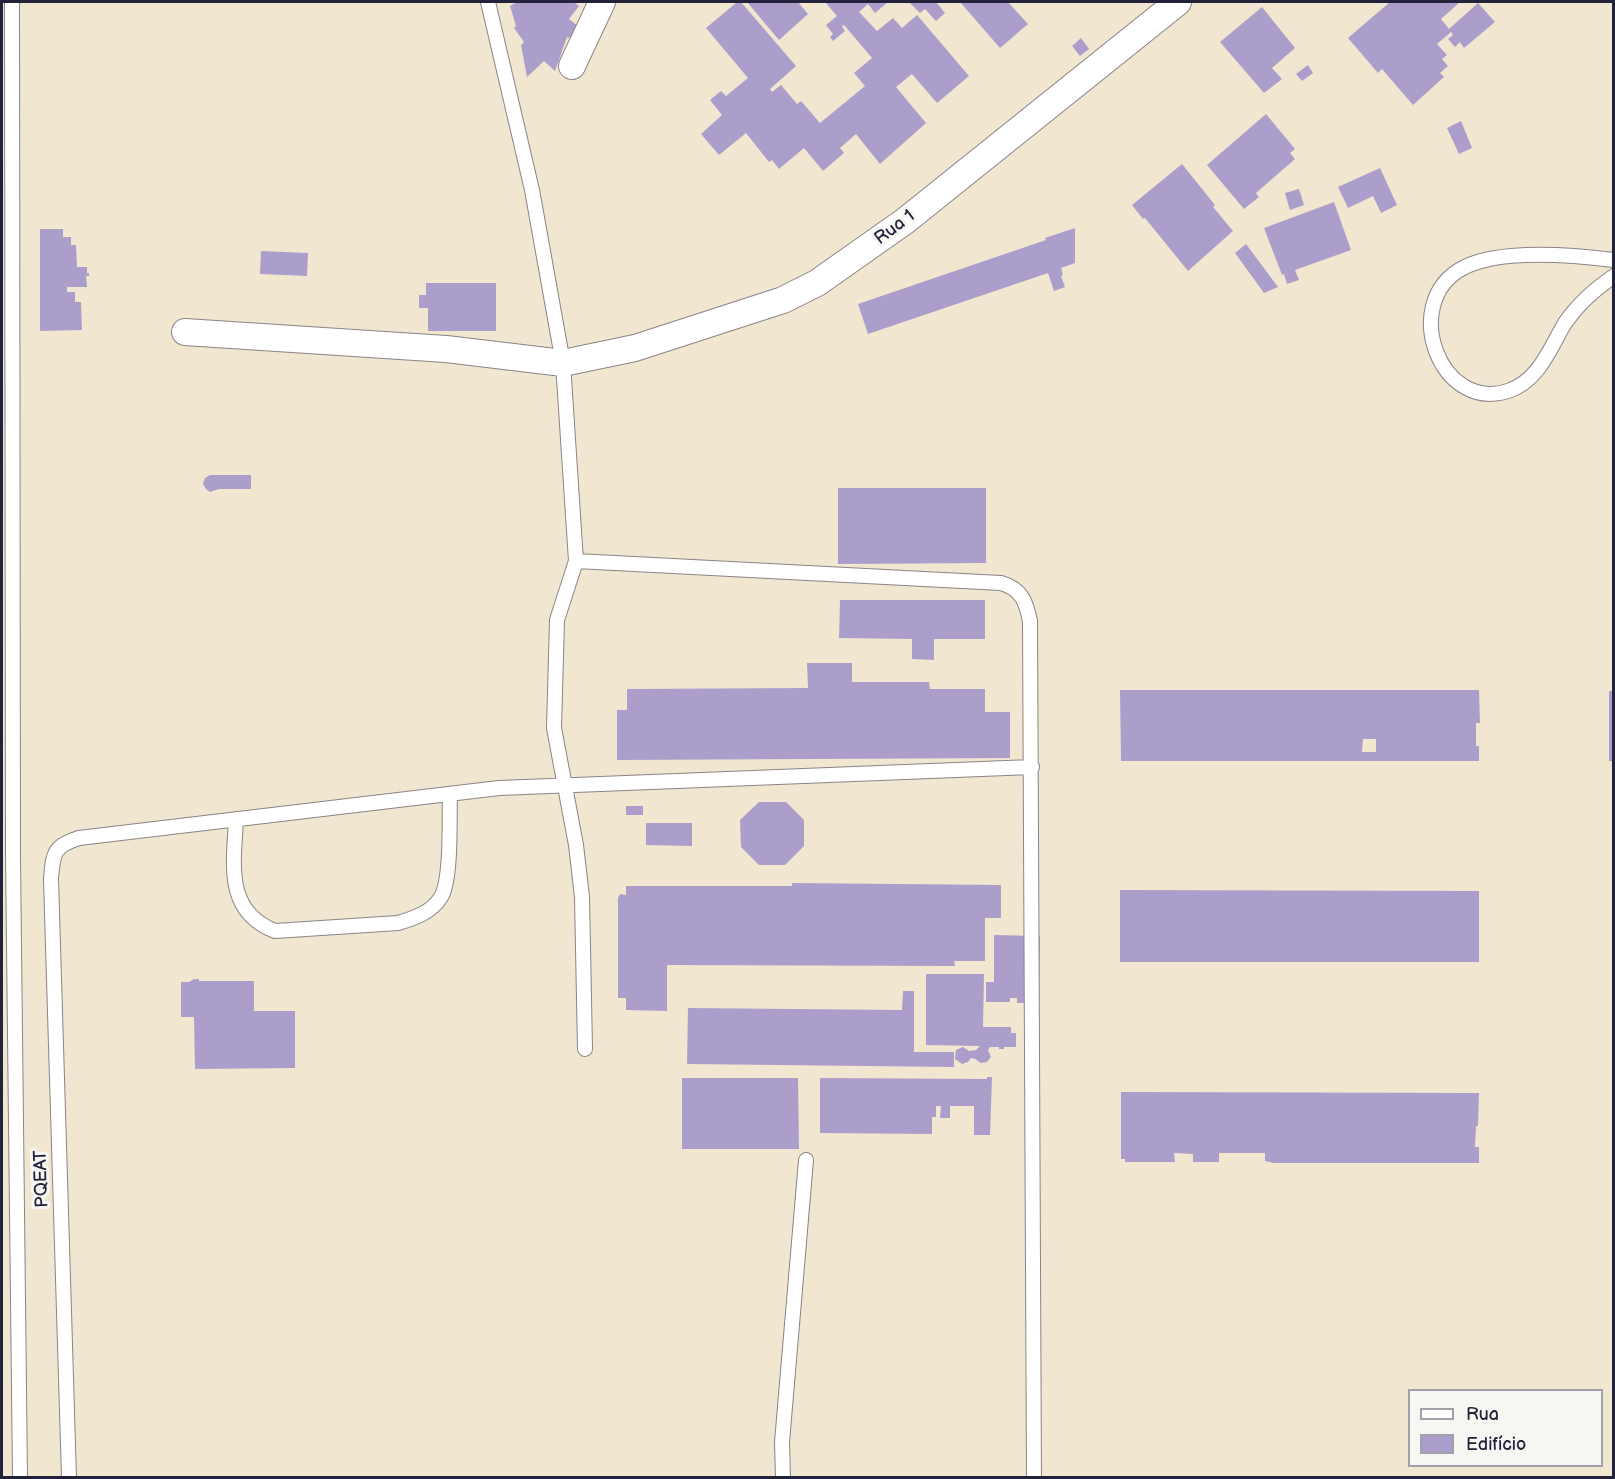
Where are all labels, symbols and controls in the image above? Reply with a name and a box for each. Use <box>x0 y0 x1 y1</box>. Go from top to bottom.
street label: Rua 1 <box>871 206 919 250</box>
street label: PQEAT <box>30 1150 54 1208</box>
legend <box>1408 1389 1603 1467</box>
text: Rua <box>1466 1404 1499 1425</box>
text: Edifício <box>1466 1434 1526 1455</box>

